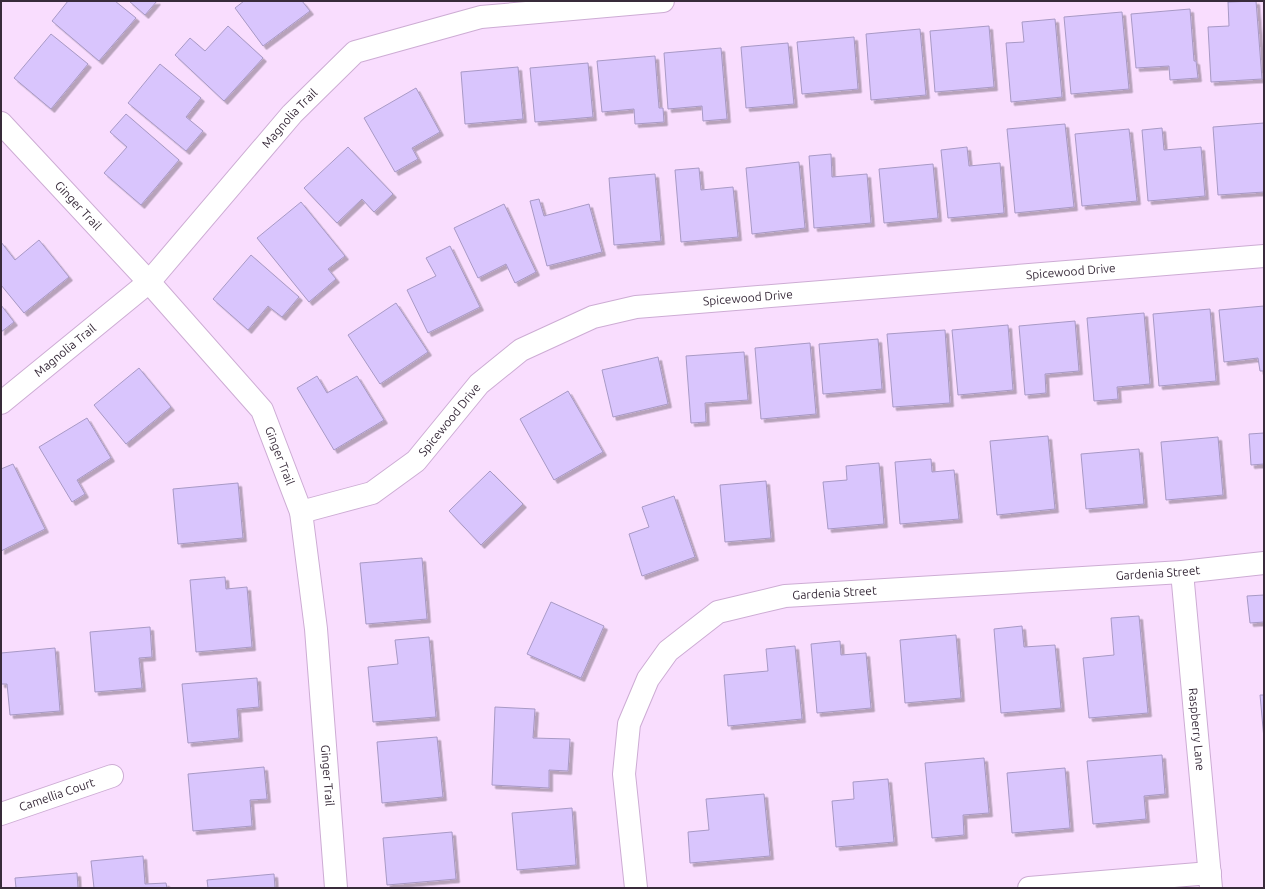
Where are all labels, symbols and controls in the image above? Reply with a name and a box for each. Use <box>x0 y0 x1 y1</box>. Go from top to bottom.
street label: Magnolia Trail <box>259 86 320 150</box>
street label: Ginger Trail <box>53 178 104 232</box>
street label: Spicewood Drive <box>1025 261 1116 281</box>
street label: Spicewood Drive <box>702 287 793 308</box>
street label: Magnolia Trail <box>32 321 98 379</box>
street label: Spicewood Drive <box>416 381 483 459</box>
street label: Ginger Trail <box>263 425 297 487</box>
street label: Gardenia Street <box>1115 563 1201 582</box>
street label: Gardenia Street <box>792 583 877 602</box>
street label: Raspberry Lane <box>1187 687 1207 771</box>
street label: Ginger Trail <box>319 744 337 807</box>
street label: Camellia Court <box>17 775 97 813</box>

